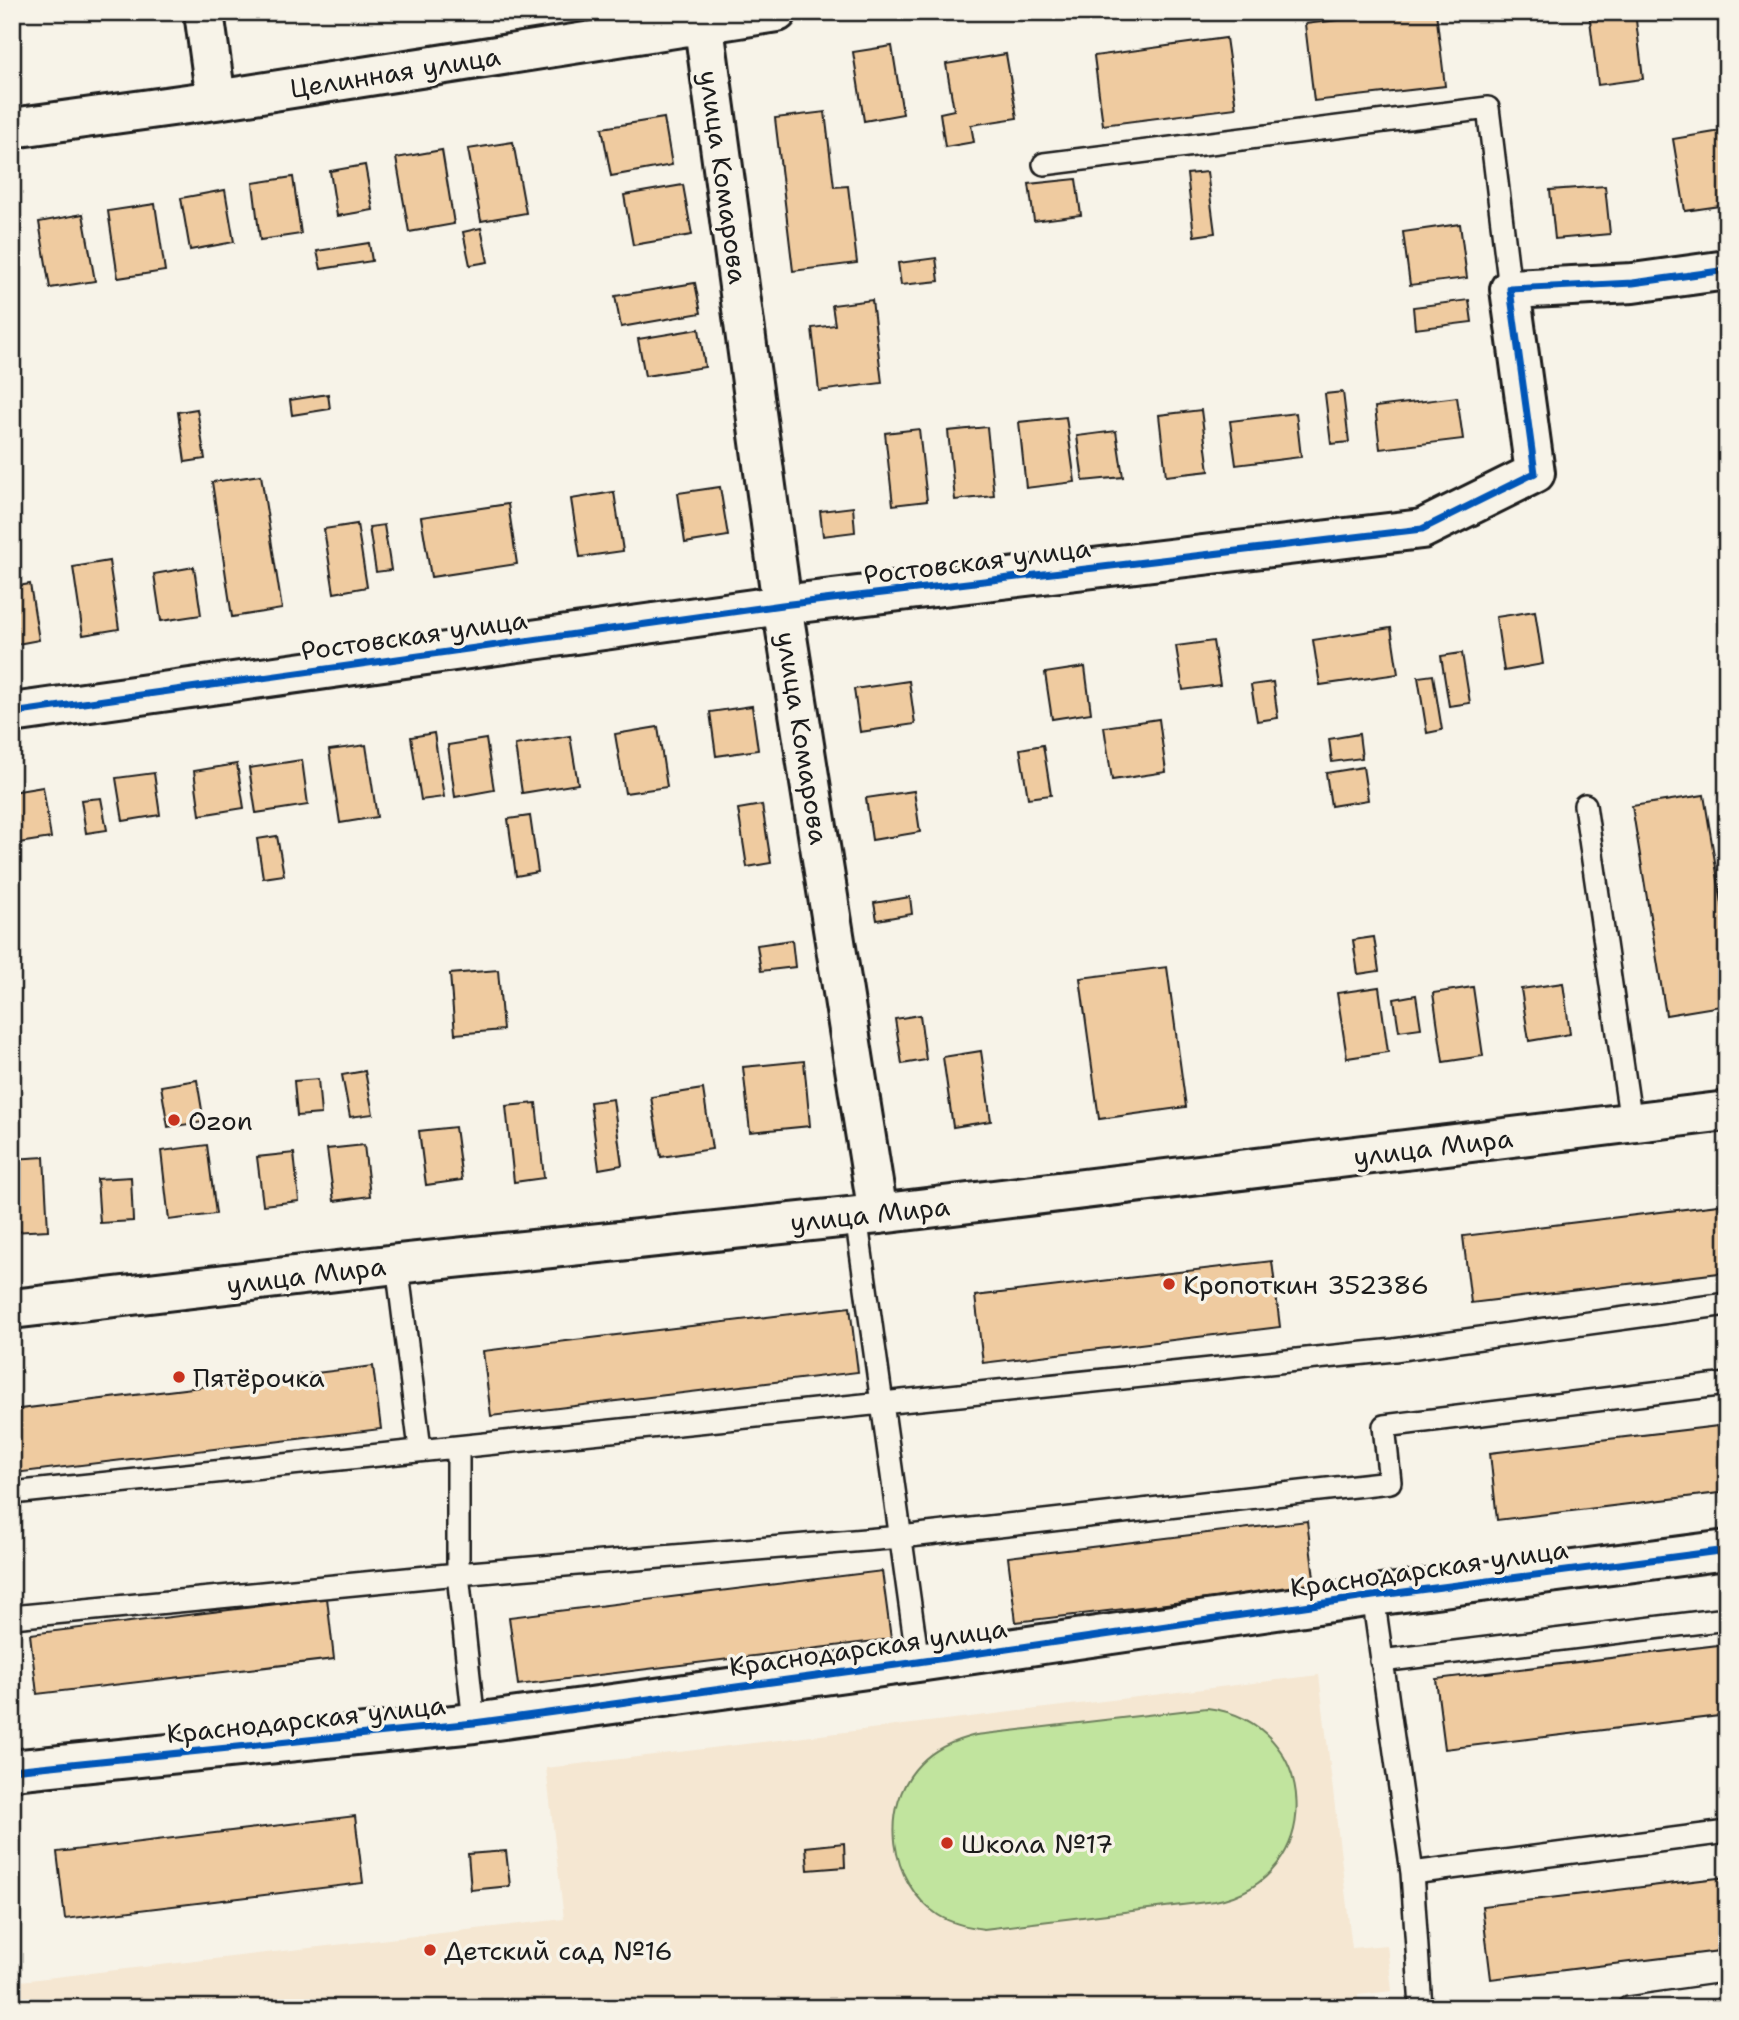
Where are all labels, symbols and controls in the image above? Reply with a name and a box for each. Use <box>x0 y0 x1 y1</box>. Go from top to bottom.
street label: Целинная улица <box>287 38 503 106</box>
street label: улица Комарова <box>692 68 756 286</box>
street label: Ростовская улица <box>862 530 1092 592</box>
street label: Ростовская улица <box>298 602 530 668</box>
street label: улица Комарова <box>769 629 837 847</box>
place label: Ozon <box>188 1103 253 1138</box>
marker: Ozon <box>166 1112 182 1128</box>
street label: улица Мира <box>1351 1120 1515 1174</box>
street label: улица Мира <box>788 1188 952 1240</box>
street label: улица Мира <box>224 1248 388 1302</box>
place label: Кропоткин 352386 <box>1183 1267 1429 1302</box>
marker: Кропоткин 352386 <box>1161 1276 1177 1292</box>
place label: Пятёрочка <box>193 1360 325 1395</box>
marker: Пятёрочка <box>171 1369 187 1385</box>
street label: Краснодарская улица <box>1288 1531 1570 1605</box>
street label: Краснодарская улица <box>727 1610 1009 1684</box>
street label: Краснодарская улица <box>165 1687 447 1751</box>
place label: Школа №17 <box>961 1826 1113 1861</box>
marker: Школа №17 <box>939 1835 955 1851</box>
place label: Детский сад №16 <box>444 1933 673 1968</box>
marker: Детский сад №16 <box>422 1942 438 1958</box>

